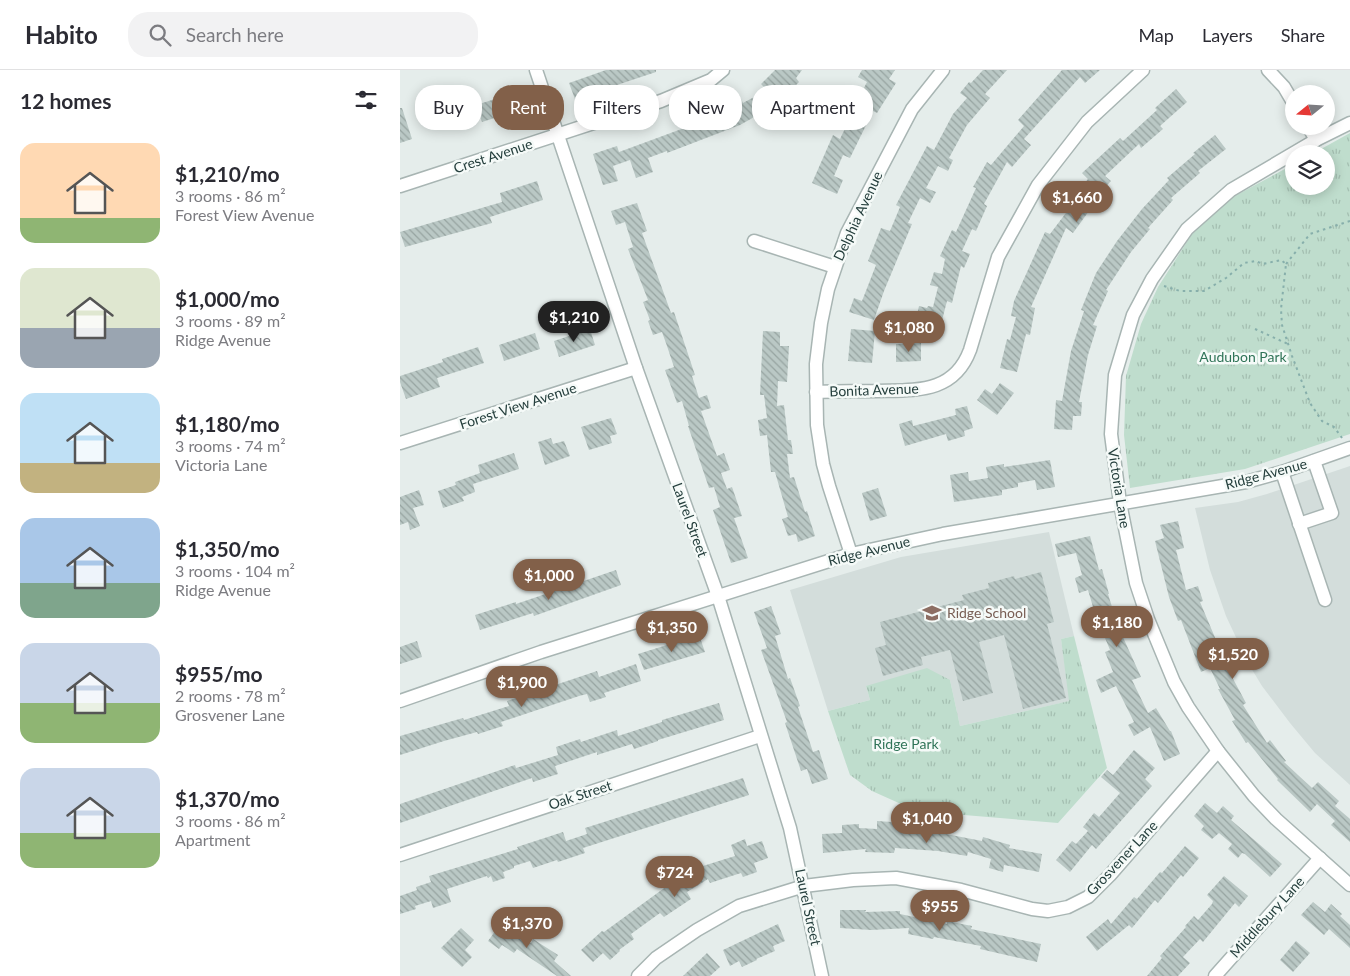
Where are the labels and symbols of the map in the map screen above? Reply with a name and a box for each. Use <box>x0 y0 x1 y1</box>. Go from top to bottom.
north arrow <box>1285 85 1335 135</box>
street label: Crest Avenue <box>451 135 534 176</box>
street label: Delphia Avenue <box>829 168 886 263</box>
pin: $1,660 <box>1036 180 1118 223</box>
pin: $1,210 <box>533 300 615 343</box>
pin: $1,080 <box>868 310 950 353</box>
park label: Audubon Park <box>1199 348 1288 365</box>
street label: Forest View Avenue <box>457 379 578 432</box>
street label: Bonita Avenue <box>829 379 919 400</box>
street label: Victoria Lane <box>1105 447 1134 529</box>
street label: Ridge Avenue <box>1223 454 1309 493</box>
street label: Laurel Street <box>669 480 712 559</box>
street label: Ridge Avenue <box>826 532 912 569</box>
pin: $1,000 <box>508 558 590 601</box>
school or university icon: Ridge School <box>921 602 943 624</box>
place label: Ridge School <box>947 604 1026 621</box>
pin: $1,180 <box>1076 606 1158 648</box>
pin: $1,350 <box>631 610 713 653</box>
pin: $1,520 <box>1192 638 1274 680</box>
pin: $1,900 <box>481 666 563 708</box>
park label: Ridge Park <box>873 735 940 752</box>
street label: Oak Street <box>546 776 614 813</box>
pin: $1,040 <box>886 802 968 844</box>
street label: Grosvener Lane <box>1083 817 1161 899</box>
pin: $724 <box>645 856 705 898</box>
street label: Laurel Street <box>792 867 825 947</box>
street label: Middlebury Lane <box>1226 873 1307 961</box>
pin: $955 <box>910 890 970 932</box>
pin: $1,370 <box>486 906 568 949</box>

